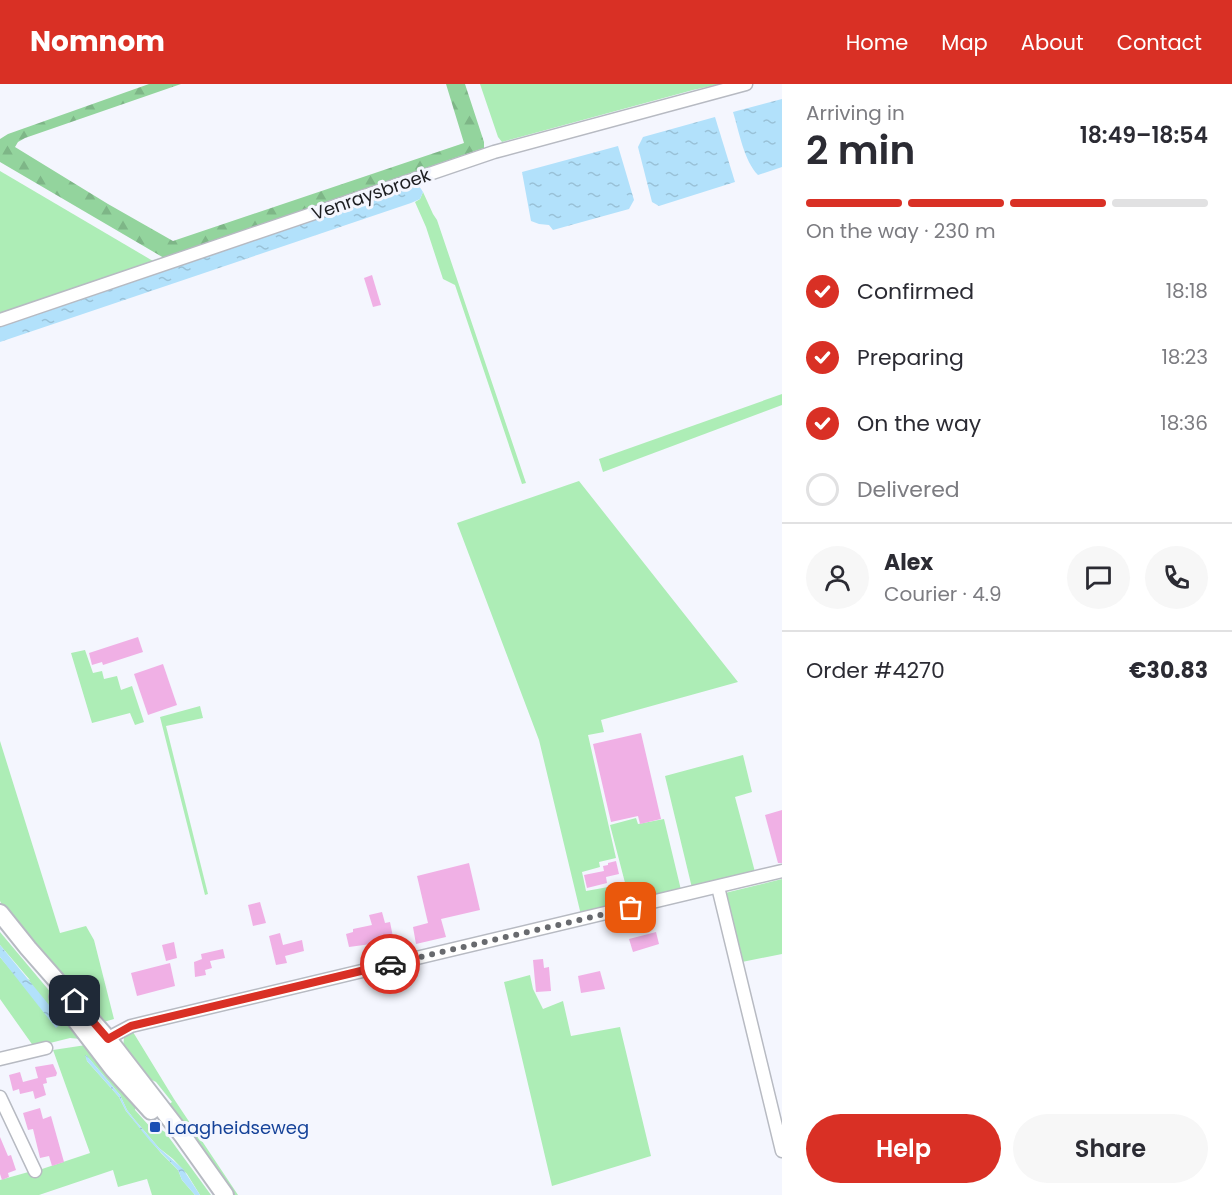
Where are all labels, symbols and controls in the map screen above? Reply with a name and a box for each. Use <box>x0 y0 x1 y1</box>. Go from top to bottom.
text: Nomnom <box>30 22 165 61</box>
text: Home <box>846 28 908 57</box>
text: Map <box>941 28 988 57</box>
text: About <box>1021 28 1084 57</box>
text: Contact <box>1117 28 1202 57</box>
text: Arriving in <box>806 99 905 127</box>
text: 18:49–18:54 <box>1080 120 1208 151</box>
text: 2 min <box>806 123 915 178</box>
street label: Venraysbroek <box>308 162 434 226</box>
text: On the way · 230 m <box>806 217 996 245</box>
icon: check <box>806 275 839 308</box>
text: Confirmed <box>857 276 974 307</box>
text: 18:18 <box>1166 277 1208 305</box>
icon: check <box>806 341 839 374</box>
text: Preparing <box>857 342 964 373</box>
text: 18:23 <box>1161 343 1208 371</box>
icon: check <box>806 407 839 440</box>
text: On the way <box>857 408 981 439</box>
text: 18:36 <box>1160 409 1208 437</box>
text: Delivered <box>857 474 960 505</box>
button: person <box>806 546 869 609</box>
button: chat <box>1067 546 1130 609</box>
button: phone <box>1145 546 1208 609</box>
text: Alex <box>884 547 933 578</box>
text: Courier · 4.9 <box>884 580 1002 608</box>
text: Order #4270 <box>806 655 945 686</box>
text: €30.83 <box>1129 655 1208 686</box>
pin <box>605 882 656 933</box>
icon: bag <box>614 891 647 924</box>
courier <box>360 934 420 994</box>
icon: car <box>374 948 407 981</box>
pin <box>49 975 100 1026</box>
icon: home <box>58 984 91 1017</box>
button: Help <box>806 1114 1001 1183</box>
button: Share <box>1013 1114 1208 1183</box>
place label: Laagheidseweg <box>167 1115 309 1140</box>
marker: Laagheidseweg <box>148 1120 162 1134</box>

